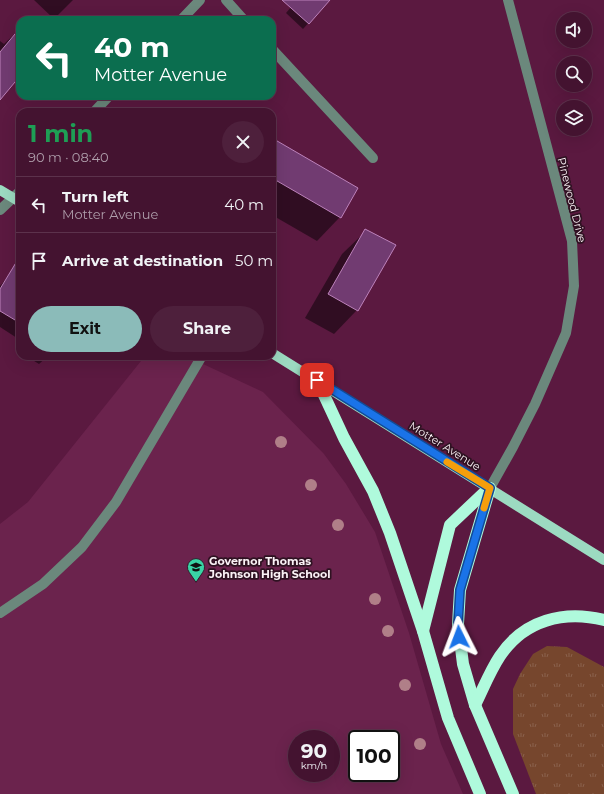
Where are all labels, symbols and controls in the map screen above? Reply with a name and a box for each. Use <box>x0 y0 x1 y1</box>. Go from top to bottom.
map controls <box>556 12 592 136</box>
button: sound <box>556 12 592 48</box>
text: 40 m <box>94 30 170 64</box>
icon: left <box>28 32 80 84</box>
button: search <box>556 56 592 92</box>
text: Motter Avenue <box>94 64 227 86</box>
button: layers <box>556 100 592 136</box>
text: 1 min <box>28 119 93 148</box>
button: close <box>222 121 264 163</box>
text: 90 m · 08:40 <box>28 149 109 165</box>
street label: Pinewood Drive <box>555 156 589 244</box>
text: Turn left <box>62 187 129 206</box>
icon: left <box>28 194 50 216</box>
text: 40 m <box>224 195 264 214</box>
text: Motter Avenue <box>62 206 158 222</box>
icon: arrive <box>28 250 50 272</box>
text: Arrive at destination <box>62 251 223 270</box>
text: 50 m <box>235 251 273 270</box>
button: Exit <box>28 306 142 352</box>
button: Share <box>150 306 264 352</box>
pin <box>300 363 334 397</box>
icon: arrive <box>306 369 328 391</box>
street label: Motter Avenue <box>407 418 484 474</box>
place label: Governor Thomas Johnson High School <box>208 554 331 581</box>
school or university icon: Governor Thomas Johnson High School <box>186 557 206 582</box>
position arrow <box>438 616 480 658</box>
speed limit sign: 100 <box>348 730 400 782</box>
text: 90 <box>301 739 327 763</box>
text: km/h <box>301 759 327 772</box>

